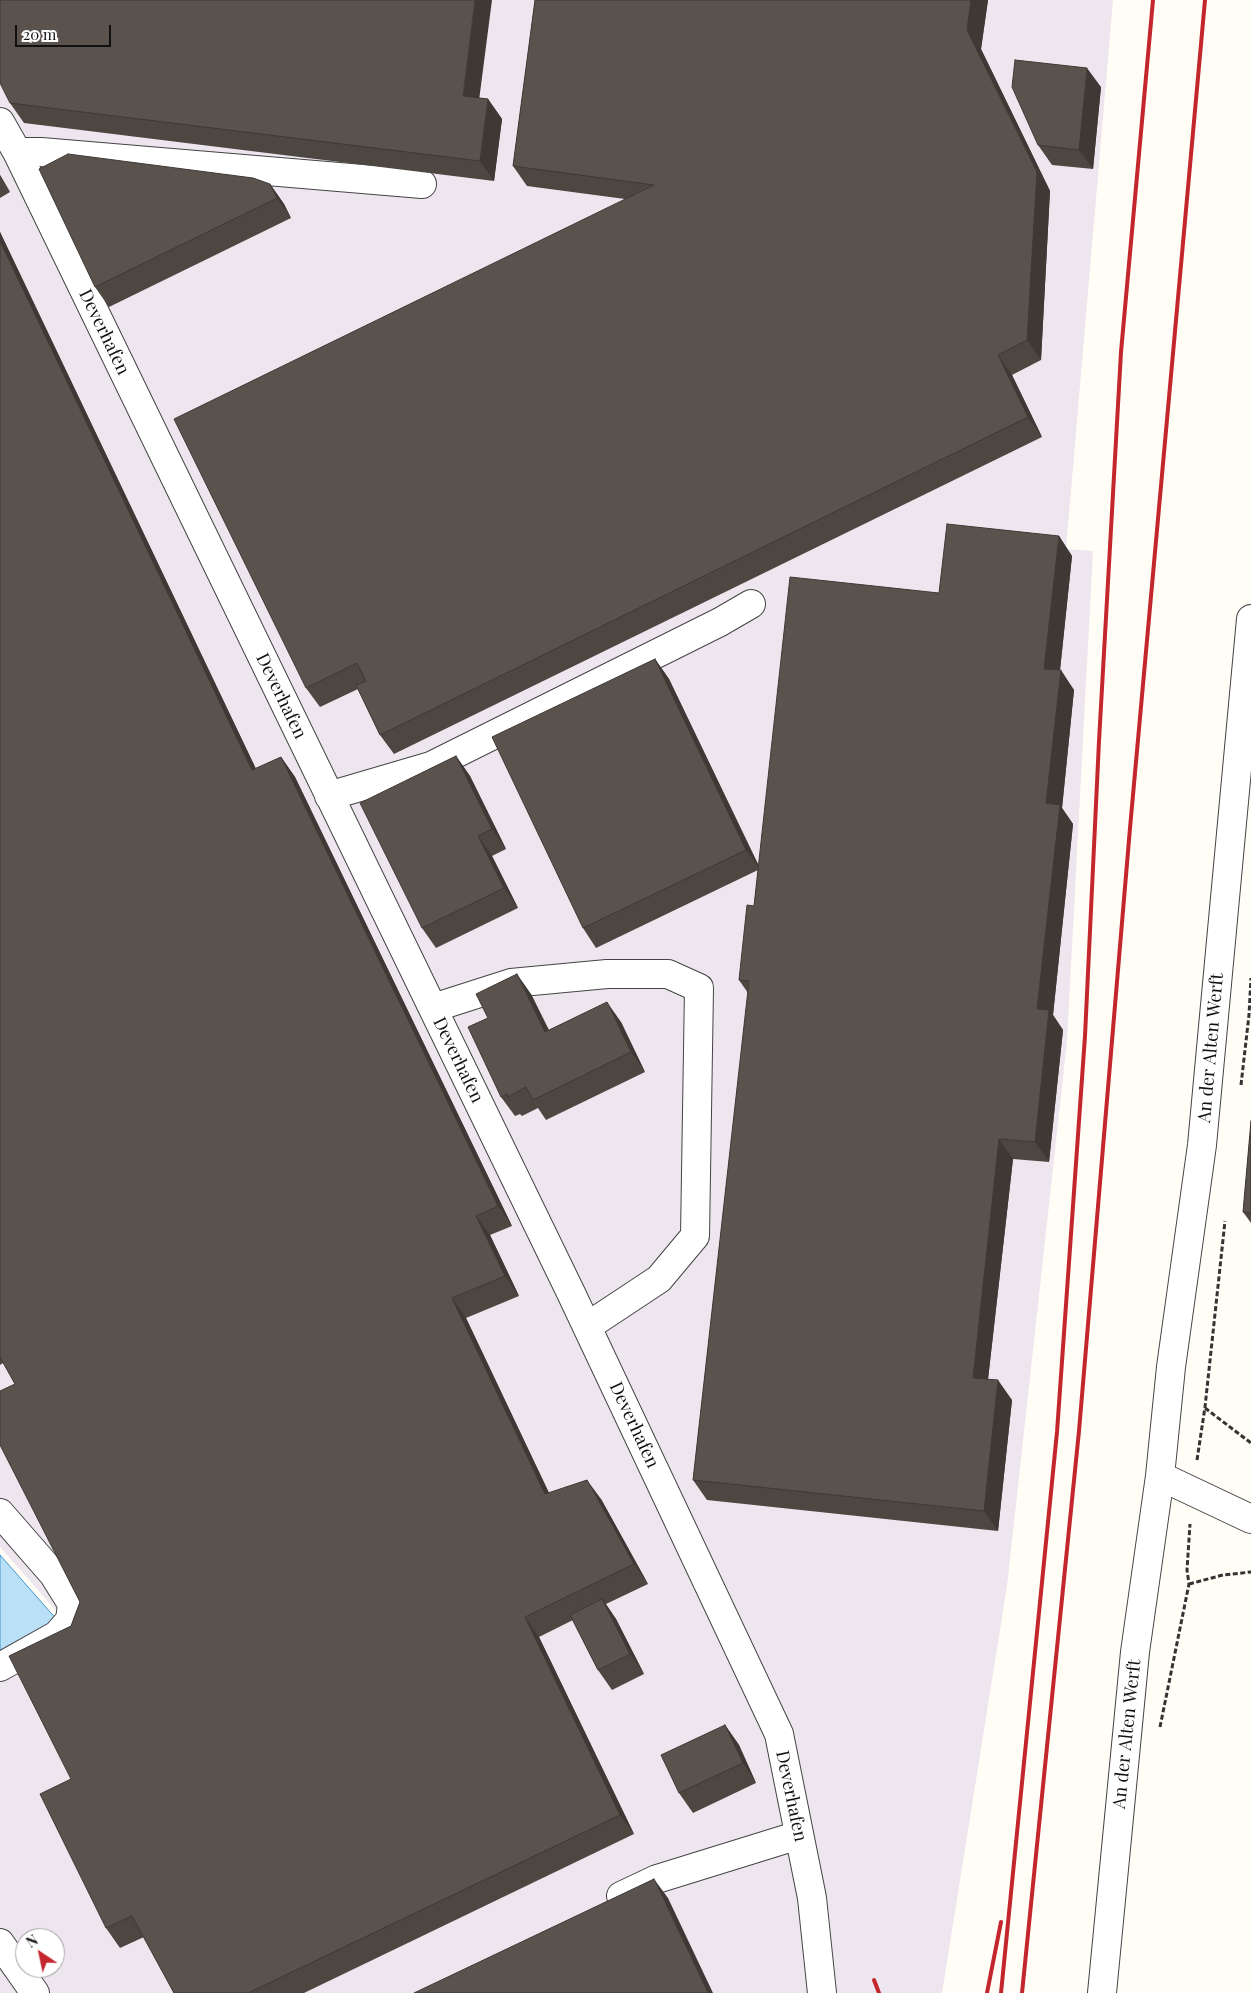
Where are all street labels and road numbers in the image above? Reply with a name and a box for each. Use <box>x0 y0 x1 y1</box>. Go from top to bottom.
street label: Deverhafen <box>74 286 134 378</box>
street label: Deverhafen <box>251 650 311 742</box>
street label: An der Alten Werft <box>1194 972 1228 1124</box>
street label: Deverhafen <box>428 1014 488 1106</box>
street label: Deverhafen <box>605 1379 663 1471</box>
street label: An der Alten Werft <box>1108 1658 1146 1810</box>
street label: Deverhafen <box>771 1749 811 1843</box>

